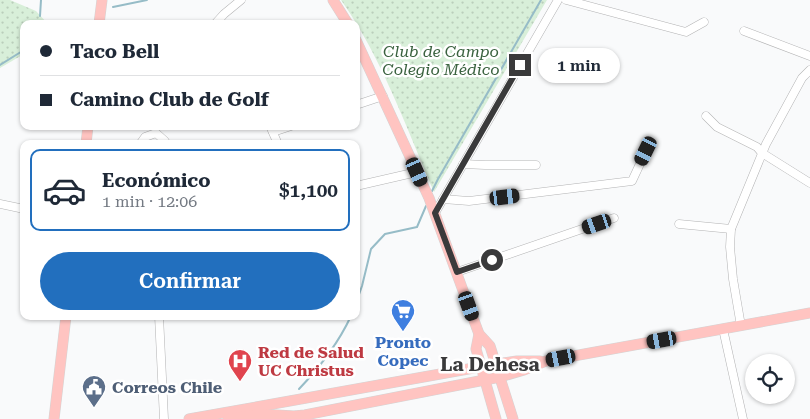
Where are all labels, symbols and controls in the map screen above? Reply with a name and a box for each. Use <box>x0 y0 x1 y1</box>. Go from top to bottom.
text: Taco Bell <box>70 40 159 63</box>
park label: Club de Campo Colegio Médico <box>382 42 500 79</box>
callout: 1 min <box>538 48 620 82</box>
route end <box>509 54 531 76</box>
text: 1 min <box>557 56 601 75</box>
text: Camino Club de Golf <box>70 88 269 111</box>
car <box>632 134 659 168</box>
car <box>404 155 429 189</box>
icon: car <box>42 168 87 213</box>
text: Económico <box>102 169 210 192</box>
text: $1,100 <box>279 179 338 202</box>
car <box>489 188 520 206</box>
text: 1 min · 12:06 <box>102 192 197 211</box>
car <box>580 212 613 236</box>
route start <box>481 249 503 271</box>
button: Confirmar <box>40 252 340 310</box>
car <box>456 289 481 323</box>
supermarket icon: Pronto Copec <box>390 298 416 332</box>
car <box>645 330 678 350</box>
place label: Pronto Copec <box>375 333 431 370</box>
place label: Red de Salud UC Christus <box>258 343 364 380</box>
hospital icon: Red de Salud UC Christus <box>227 348 253 382</box>
car <box>544 348 577 368</box>
district label: La Dehesa <box>440 353 540 376</box>
map controls <box>745 354 795 404</box>
button: locate <box>745 354 795 404</box>
public building icon: Correos Chile <box>81 374 107 408</box>
place label: Correos Chile <box>112 378 222 397</box>

